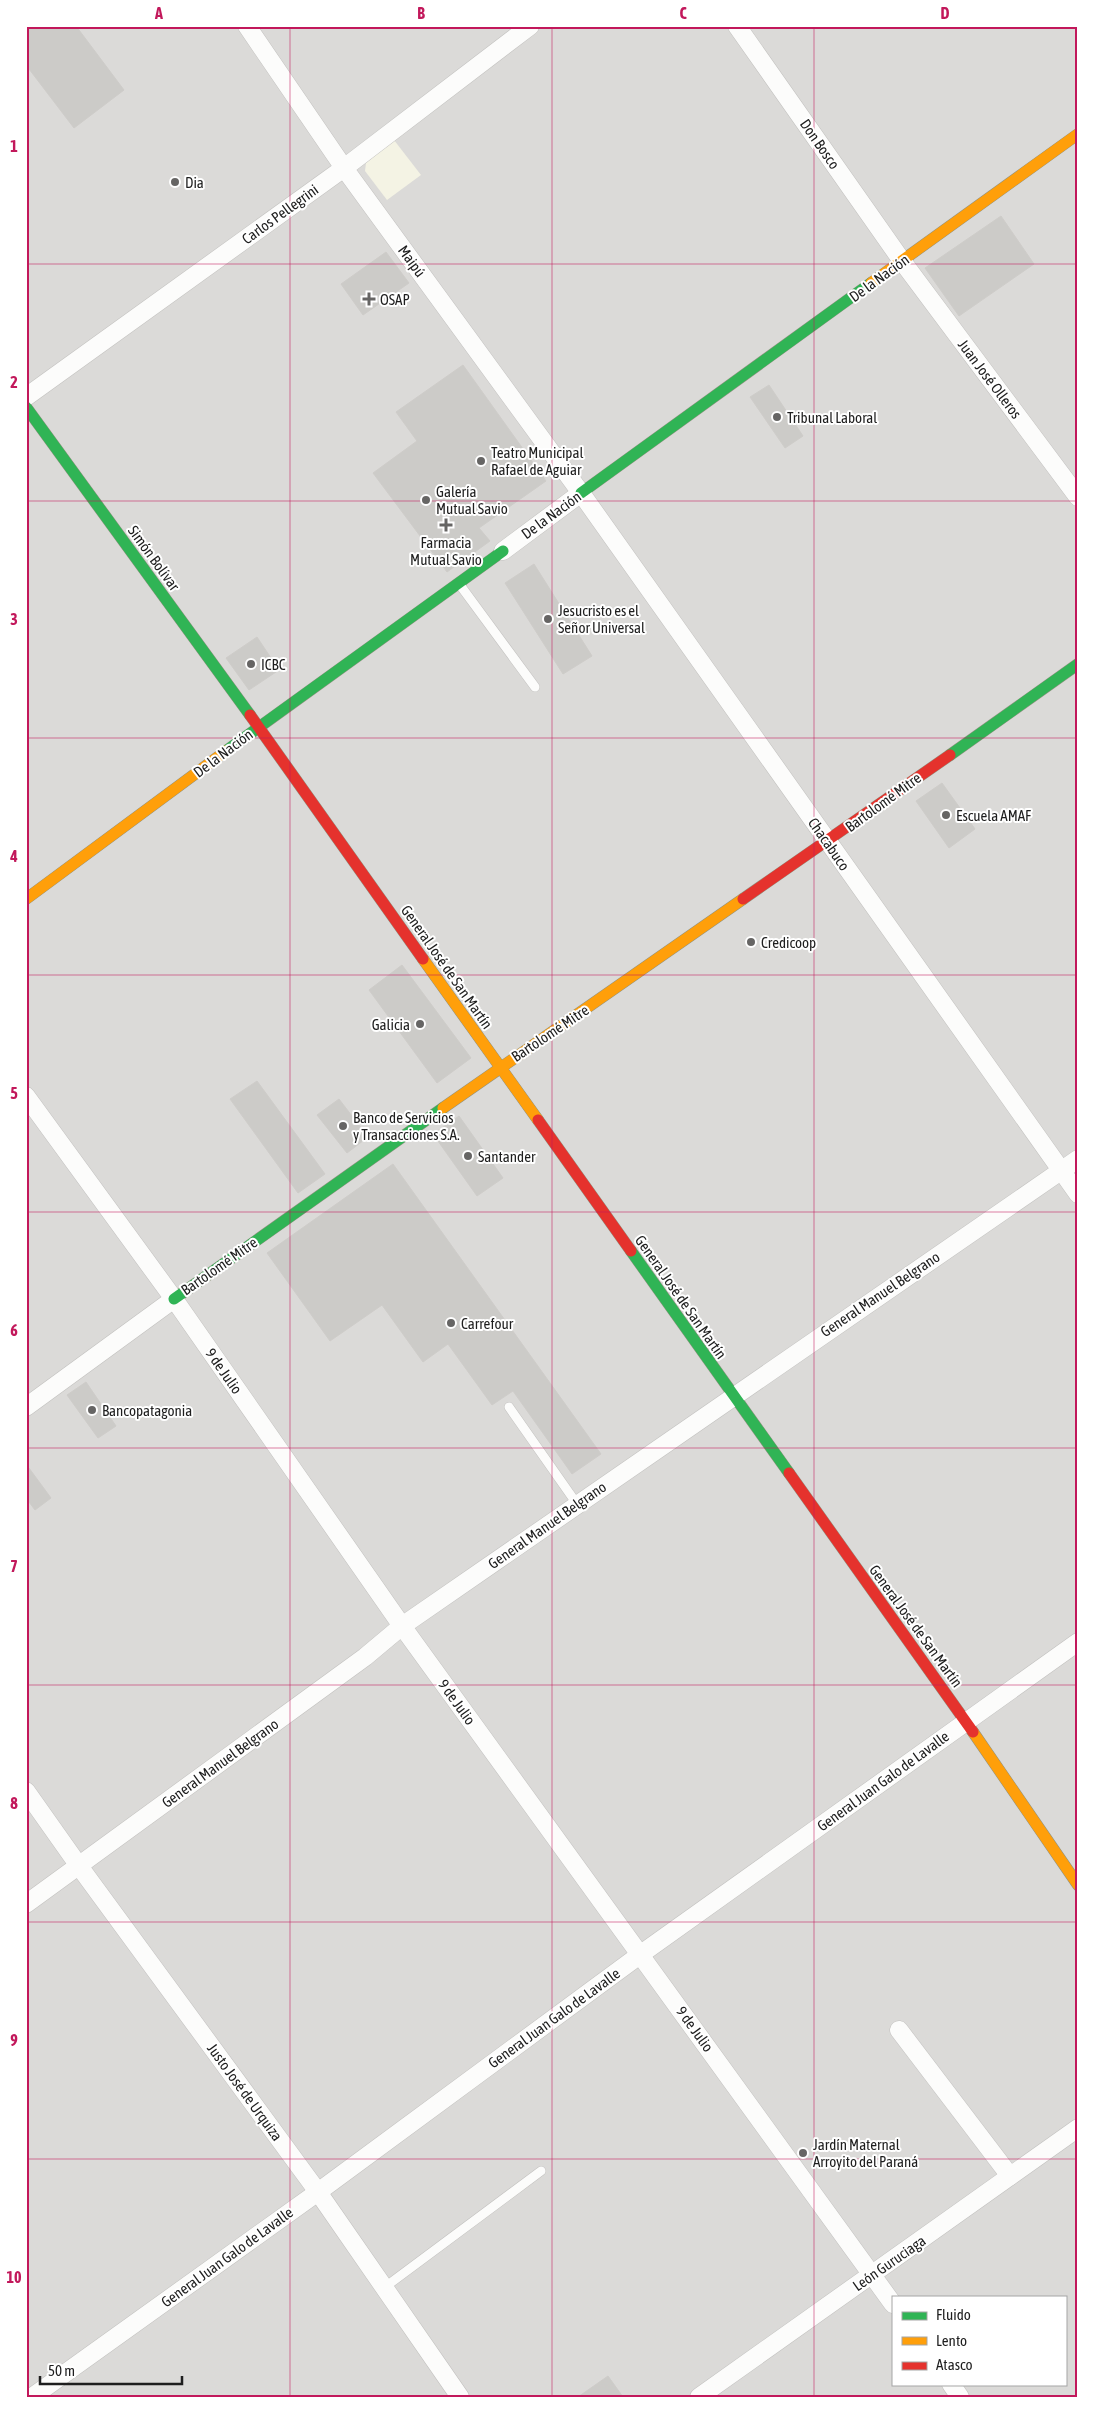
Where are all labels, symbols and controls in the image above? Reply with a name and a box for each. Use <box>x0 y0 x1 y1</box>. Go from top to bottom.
text: A <box>154 4 163 22</box>
text: B <box>417 4 425 22</box>
text: C <box>679 4 687 22</box>
text: D <box>941 4 950 22</box>
street label: Don Bosco <box>797 116 843 172</box>
text: 1 <box>10 137 18 155</box>
place label: Dia <box>185 174 204 191</box>
marker: Dia <box>169 176 181 188</box>
street label: Carlos Pellegrini <box>239 181 321 247</box>
street label: Maipú <box>395 242 429 280</box>
street label: De la Nación <box>846 251 912 305</box>
place label: OSAP <box>380 291 410 308</box>
marker: OSAP <box>362 292 376 306</box>
street label: Juan José Olleros <box>955 336 1025 422</box>
text: 2 <box>10 373 18 391</box>
place label: Tribunal Laboral <box>787 409 877 426</box>
marker: Tribunal Laboral <box>771 411 783 423</box>
place label: Teatro Municipal Rafael de Aguiar <box>491 444 583 478</box>
marker: Teatro Municipal Rafael de Aguiar <box>475 455 487 467</box>
place label: Galería Mutual Savio <box>436 483 508 517</box>
street label: De la Nación <box>518 488 584 542</box>
marker: Galería Mutual Savio <box>420 494 432 506</box>
marker: Farmacia Mutual Savio <box>440 519 452 531</box>
street label: Simón Bolívar <box>125 522 184 594</box>
place label: Farmacia Mutual Savio <box>410 534 482 568</box>
place label: Jesucristo es el Señor Universal <box>558 602 645 636</box>
text: 3 <box>10 610 18 628</box>
marker: Jesucristo es el Señor Universal <box>542 613 554 625</box>
place label: ICBC <box>261 656 286 673</box>
marker: ICBC <box>245 658 257 670</box>
street label: De la Nación <box>190 725 256 781</box>
street label: Bartolomé Mitre <box>842 769 924 835</box>
place label: Escuela AMAF <box>956 807 1031 824</box>
marker: Escuela AMAF <box>940 809 952 821</box>
street label: Chacabuco <box>805 814 853 874</box>
text: 4 <box>9 847 18 865</box>
street label: General José de San Martín <box>398 902 496 1032</box>
place label: Credicoop <box>761 934 816 951</box>
marker: Credicoop <box>745 936 757 948</box>
street label: Bartolomé Mitre <box>508 1001 592 1065</box>
place label: Galicia <box>372 1016 410 1033</box>
marker: Galicia <box>414 1018 426 1030</box>
text: 5 <box>10 1084 18 1102</box>
place label: Banco de Servicios y Transacciones S.A. <box>353 1109 460 1143</box>
marker: Banco de Servicios y Transacciones S.A. <box>337 1120 349 1132</box>
place label: Santander <box>478 1148 536 1165</box>
marker: Santander <box>462 1150 474 1162</box>
street label: General José de San Martín <box>632 1232 730 1362</box>
street label: Bartolomé Mitre <box>178 1233 261 1299</box>
street label: General Manuel Belgrano <box>817 1248 943 1340</box>
place label: Carrefour <box>461 1315 514 1332</box>
marker: Carrefour <box>445 1317 457 1329</box>
text: 6 <box>10 1321 18 1339</box>
street label: 9 de Julio <box>202 1345 246 1397</box>
place label: Bancopatagonia <box>102 1402 192 1419</box>
marker: Bancopatagonia <box>86 1404 98 1416</box>
street label: General Manuel Belgrano <box>485 1478 609 1572</box>
text: 7 <box>10 1557 18 1575</box>
street label: General José de San Martín <box>866 1562 966 1690</box>
street label: 9 de Julio <box>435 1676 479 1728</box>
street label: General Manuel Belgrano <box>158 1715 282 1811</box>
street label: General Juan Galo de Lavalle <box>814 1727 952 1834</box>
text: 8 <box>10 1794 18 1812</box>
street label: General Juan Galo de Lavalle <box>485 1964 623 2071</box>
street label: 9 de Julio <box>673 2003 717 2055</box>
text: 9 <box>10 2031 18 2049</box>
street label: Justo José de Urquiza <box>204 2040 286 2144</box>
place label: Jardín Maternal Arroyito del Paraná <box>813 2136 918 2170</box>
marker: Jardín Maternal Arroyito del Paraná <box>797 2147 809 2159</box>
street label: General Juan Galo de Lavalle <box>158 2203 296 2310</box>
street label: León Guruciaga <box>849 2232 929 2294</box>
text: 10 <box>6 2268 22 2286</box>
legend <box>892 2296 1066 2386</box>
text: Fluido <box>936 2306 971 2323</box>
text: Lento <box>936 2332 967 2349</box>
scale bar <box>40 2353 182 2385</box>
text: Atasco <box>936 2356 973 2373</box>
text: 50 m <box>48 2362 75 2379</box>

